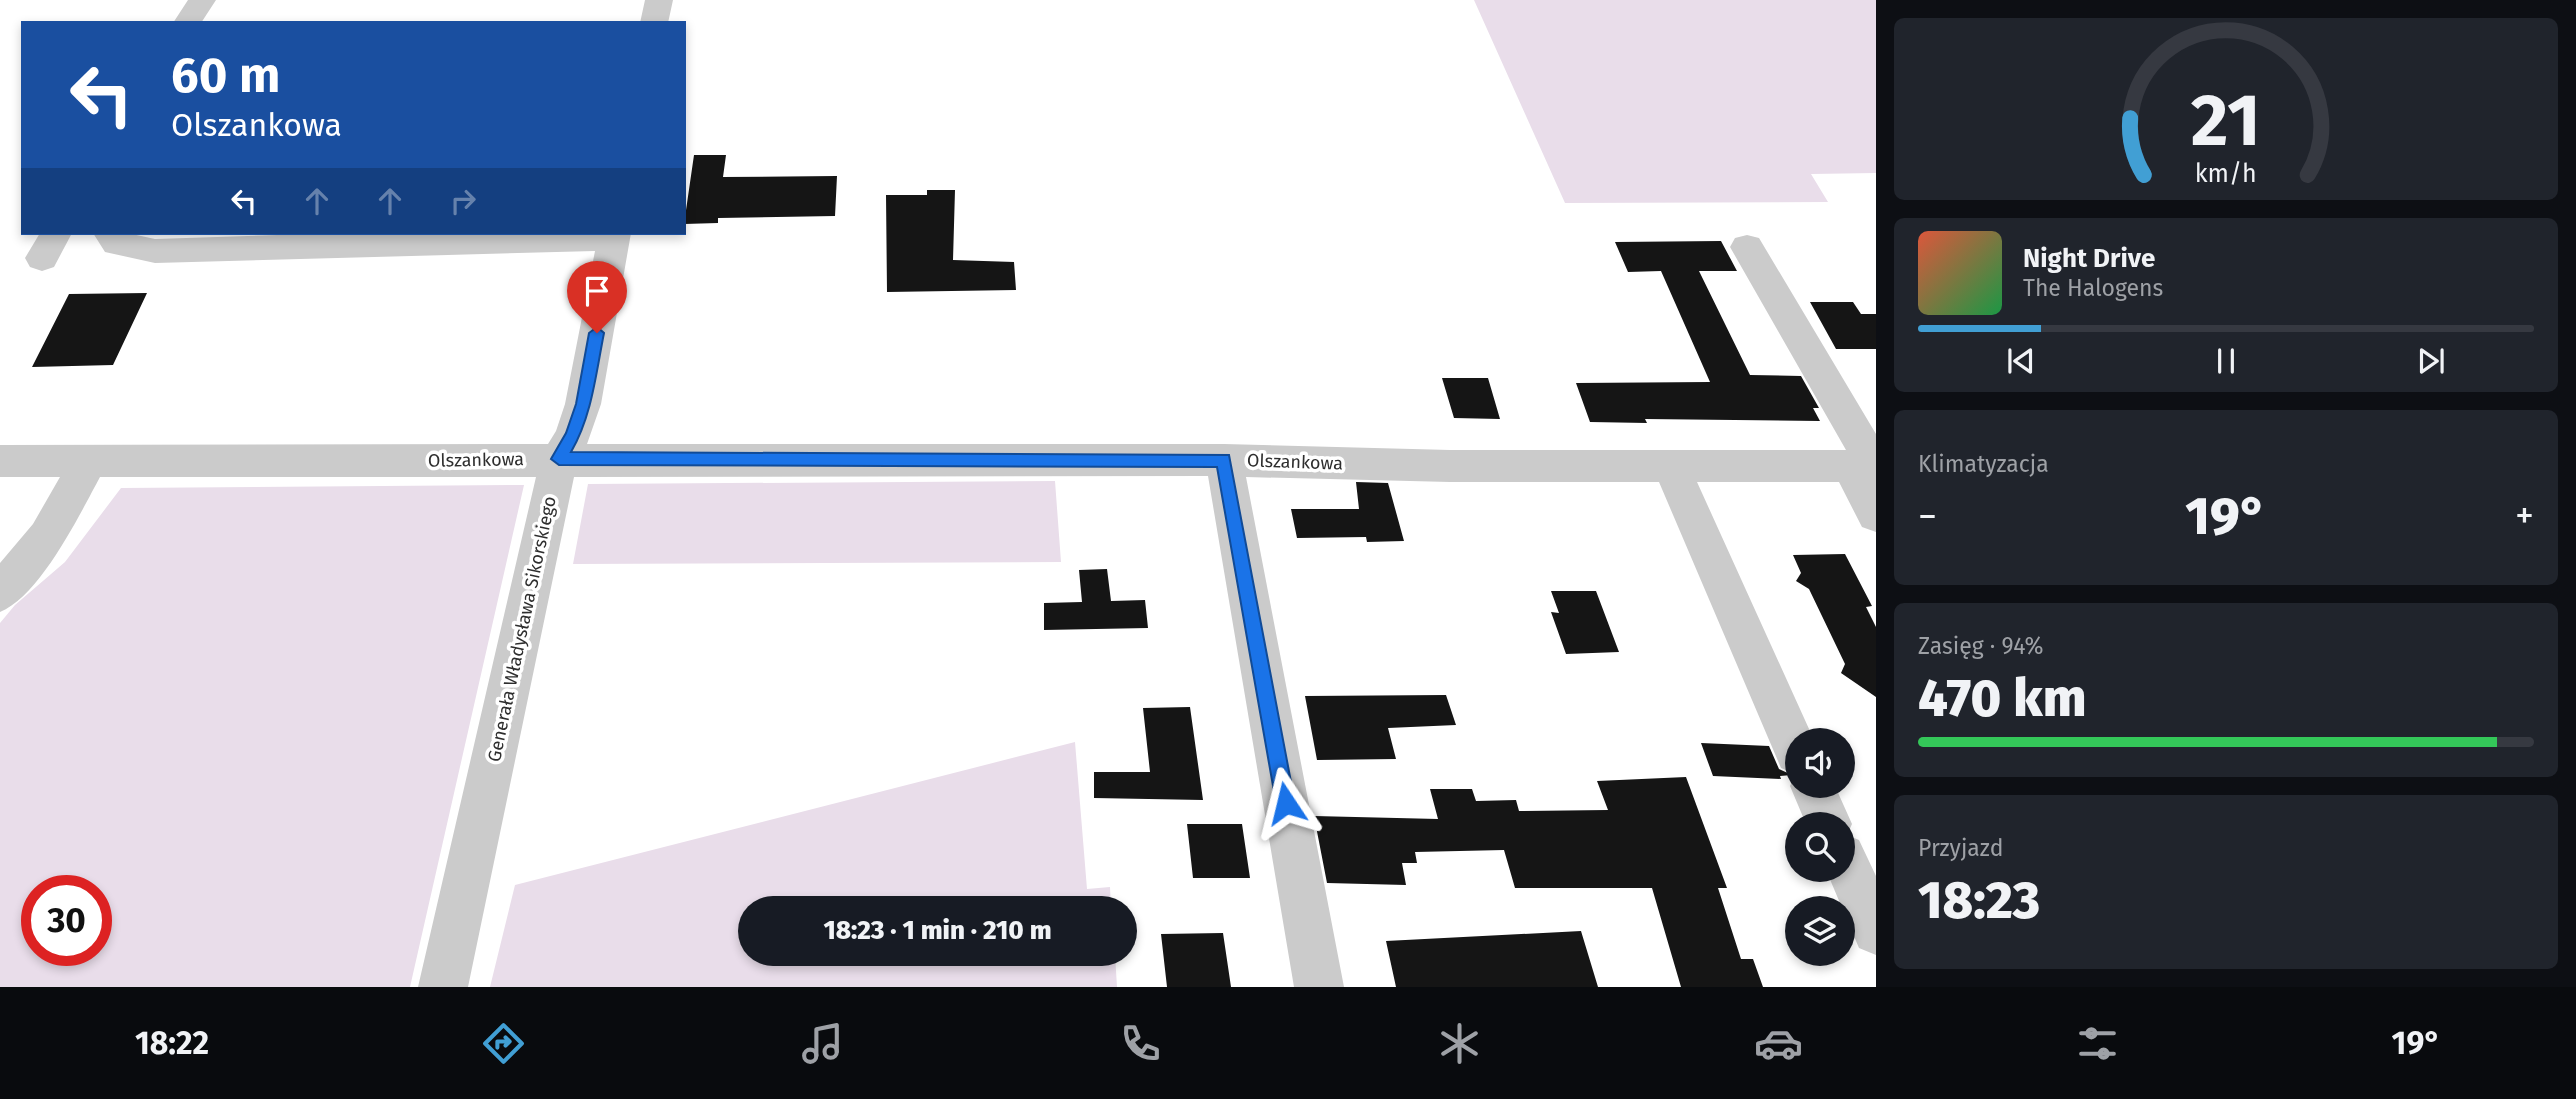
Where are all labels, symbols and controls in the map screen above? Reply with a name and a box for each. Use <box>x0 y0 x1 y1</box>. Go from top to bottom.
text: 60 m <box>171 46 280 105</box>
icon: left <box>56 49 147 140</box>
text: 21 <box>2191 77 2261 164</box>
text: Olszankowa <box>171 106 342 144</box>
text: km/h <box>2195 159 2257 189</box>
icon: left <box>225 182 263 220</box>
icon: ahead <box>298 182 336 220</box>
icon: ahead <box>371 182 409 220</box>
icon: right <box>444 182 482 220</box>
text: Night Drive <box>2023 243 2155 274</box>
pin <box>567 261 627 333</box>
icon: arrive <box>578 272 616 310</box>
text: The Halogens <box>2023 274 2163 302</box>
icon: previous <box>2002 342 2040 380</box>
icon: pause <box>2207 342 2245 380</box>
icon: next <box>2412 342 2450 380</box>
street label: Olszankowa <box>428 448 524 472</box>
street label: Olszankowa <box>1247 449 1343 475</box>
text: Klimatyzacja <box>1918 450 2049 478</box>
text: 19° <box>2185 485 2267 548</box>
text: − <box>1918 493 1937 539</box>
text: + <box>2515 493 2534 539</box>
street label: Generała Władysława Sikorskiego <box>483 494 561 764</box>
text: Zasięg · 94% <box>1918 632 2044 660</box>
text: 470 km <box>1918 667 2086 730</box>
map controls <box>1785 728 1855 966</box>
button: sound <box>1785 728 1855 798</box>
position arrow <box>1249 766 1323 840</box>
button: search <box>1785 812 1855 882</box>
text: Przyjazd <box>1918 834 2004 862</box>
text: 18:23 <box>1918 869 2040 932</box>
speed limit sign: 30 <box>21 875 112 966</box>
button: layers <box>1785 896 1855 966</box>
text: 18:23 · 1 min · 210 m <box>823 915 1052 946</box>
icon: directions <box>479 1019 528 1068</box>
icon: music <box>798 1019 847 1068</box>
icon: phone <box>1116 1019 1165 1068</box>
icon: climate <box>1435 1019 1484 1068</box>
icon: car <box>1754 1019 1803 1068</box>
icon: filters <box>2073 1019 2122 1068</box>
text: 18:22 <box>135 1024 209 1062</box>
text: 19° <box>2392 1024 2441 1062</box>

